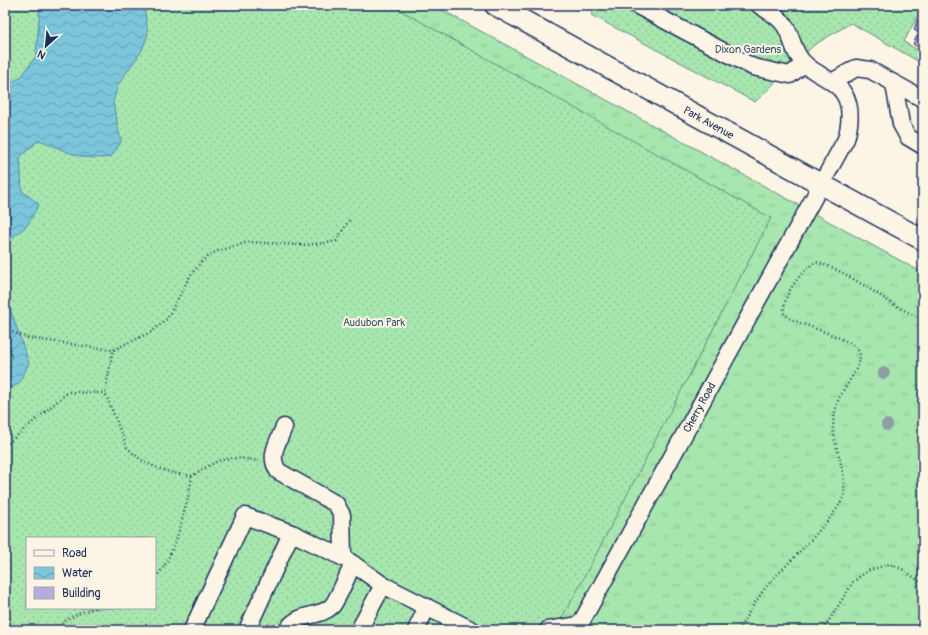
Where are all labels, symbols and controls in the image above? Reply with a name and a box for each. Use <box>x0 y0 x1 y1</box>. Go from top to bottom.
north arrow <box>26 26 66 66</box>
park label: Dixon Gardens <box>715 43 781 56</box>
text: N <box>35 47 48 62</box>
street label: Park Avenue <box>681 103 737 142</box>
park label: Audubon Park <box>343 316 406 329</box>
street label: Cherry Road <box>680 380 718 435</box>
legend <box>26 537 156 609</box>
text: Road <box>62 546 87 561</box>
text: Water <box>62 566 93 581</box>
text: Building <box>62 586 101 601</box>

